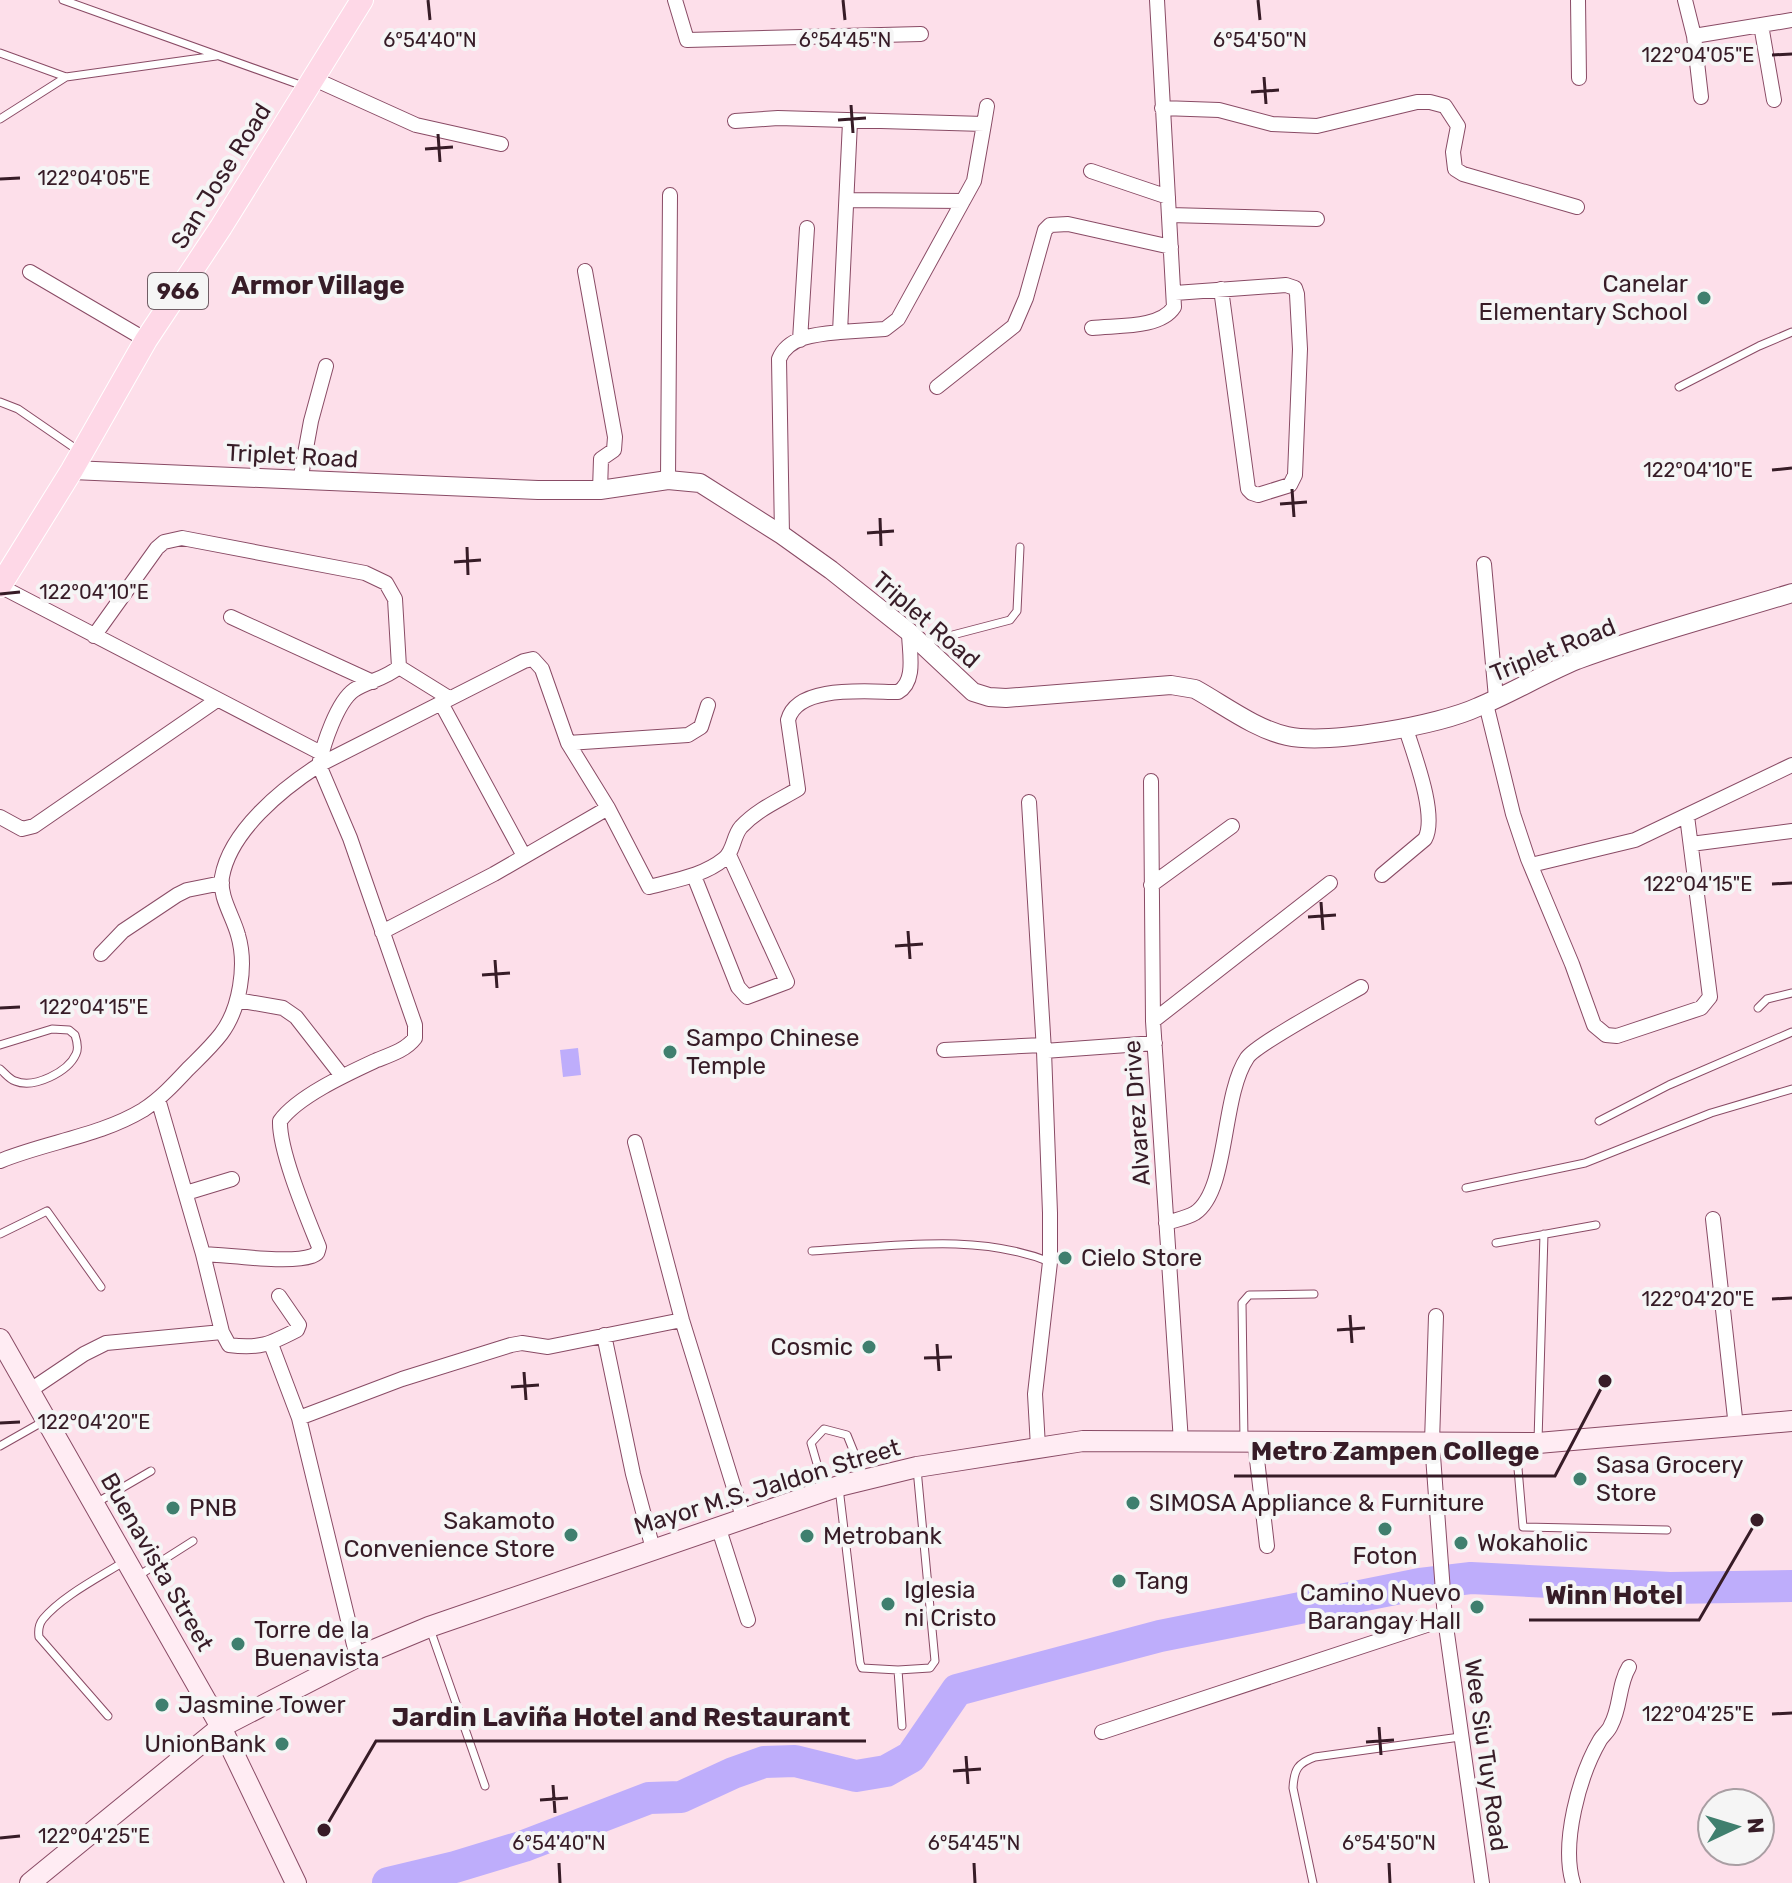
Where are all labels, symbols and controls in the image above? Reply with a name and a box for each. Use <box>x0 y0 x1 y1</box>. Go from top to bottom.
text: 6°54'40"N <box>383 28 477 52</box>
text: 6°54'45"N <box>799 28 891 52</box>
text: 6°54'50"N <box>1213 28 1307 52</box>
text: 122°04'05"E <box>1641 43 1755 67</box>
street label: San Jose Road <box>165 98 277 254</box>
text: 122°04'05"E <box>37 166 151 190</box>
district label: Armor Village <box>231 270 405 301</box>
place label: Canelar Elementary School <box>1479 270 1688 326</box>
road number: 966 <box>148 273 208 309</box>
marker: Canelar Elementary School <box>1695 289 1713 307</box>
street label: Triplet Road <box>225 439 359 473</box>
text: 122°04'10"E <box>1643 458 1753 482</box>
street label: Triplet Road <box>867 566 985 674</box>
text: 122°04'10"E <box>39 580 149 604</box>
street label: Triplet Road <box>1486 612 1620 688</box>
text: 122°04'15"E <box>1644 872 1752 896</box>
text: 122°04'15"E <box>40 995 148 1019</box>
place label: Sampo Chinese Temple <box>686 1024 860 1080</box>
street label: Alvarez Drive <box>1118 1039 1156 1187</box>
marker: Sampo Chinese Temple <box>661 1043 679 1061</box>
place label: Cielo Store <box>1081 1244 1202 1272</box>
marker: Cielo Store <box>1056 1249 1074 1267</box>
text: 122°04'20"E <box>1642 1287 1754 1311</box>
place label: Cosmic <box>771 1333 853 1361</box>
marker: Cosmic <box>860 1338 878 1356</box>
text: 122°04'20"E <box>38 1410 150 1434</box>
callout: Metro Zampen College <box>1234 1426 1555 1476</box>
street label: Mayor M.S. Jaldon Street <box>631 1433 903 1541</box>
text: Metro Zampen College <box>1251 1436 1539 1467</box>
place label: Sasa Grocery Store <box>1596 1451 1744 1507</box>
street label: Buenavista Street <box>95 1468 219 1656</box>
marker: Sasa Grocery Store <box>1571 1470 1589 1488</box>
place label: SIMOSA Appliance & Furniture <box>1149 1489 1484 1517</box>
place label: PNB <box>189 1494 237 1522</box>
marker: SIMOSA Appliance & Furniture <box>1124 1494 1142 1512</box>
marker: PNB <box>164 1499 182 1517</box>
place label: Sakamoto Convenience Store <box>343 1507 555 1563</box>
marker: Foton <box>1376 1520 1394 1538</box>
place label: Metrobank <box>823 1522 943 1550</box>
marker: Sakamoto Convenience Store <box>562 1526 580 1544</box>
marker: Metrobank <box>798 1527 816 1545</box>
place label: Wokaholic <box>1477 1529 1588 1557</box>
marker: Wokaholic <box>1452 1534 1470 1552</box>
place label: Foton <box>1352 1542 1418 1570</box>
place label: Tang <box>1135 1567 1189 1595</box>
callout: Winn Hotel <box>1529 1570 1699 1620</box>
marker: Tang <box>1110 1572 1128 1590</box>
place label: Iglesia ni Cristo <box>904 1576 997 1632</box>
place label: Camino Nuevo Barangay Hall <box>1300 1579 1461 1635</box>
text: Winn Hotel <box>1545 1580 1683 1611</box>
marker: Iglesia ni Cristo <box>879 1595 897 1613</box>
marker: Camino Nuevo Barangay Hall <box>1468 1598 1486 1616</box>
place label: Torre de la Buenavista <box>254 1616 379 1672</box>
marker: Torre de la Buenavista <box>229 1635 247 1653</box>
street label: Wee Siu Tuy Road <box>1459 1657 1513 1853</box>
place label: Jasmine Tower <box>178 1691 346 1719</box>
callout: Jardin Laviña Hotel and Restaurant <box>376 1691 866 1741</box>
marker: Jasmine Tower <box>153 1696 171 1714</box>
text: Jardin Laviña Hotel and Restaurant <box>392 1702 850 1733</box>
text: 122°04'25"E <box>1642 1702 1754 1726</box>
place label: UnionBank <box>144 1730 267 1758</box>
marker: UnionBank <box>273 1735 291 1753</box>
north arrow <box>1696 1787 1776 1867</box>
text: N <box>1741 1817 1769 1834</box>
text: 122°04'25"E <box>38 1824 150 1848</box>
text: 6°54'40"N <box>512 1831 606 1855</box>
text: 6°54'45"N <box>928 1831 1020 1855</box>
text: 6°54'50"N <box>1342 1831 1436 1855</box>

